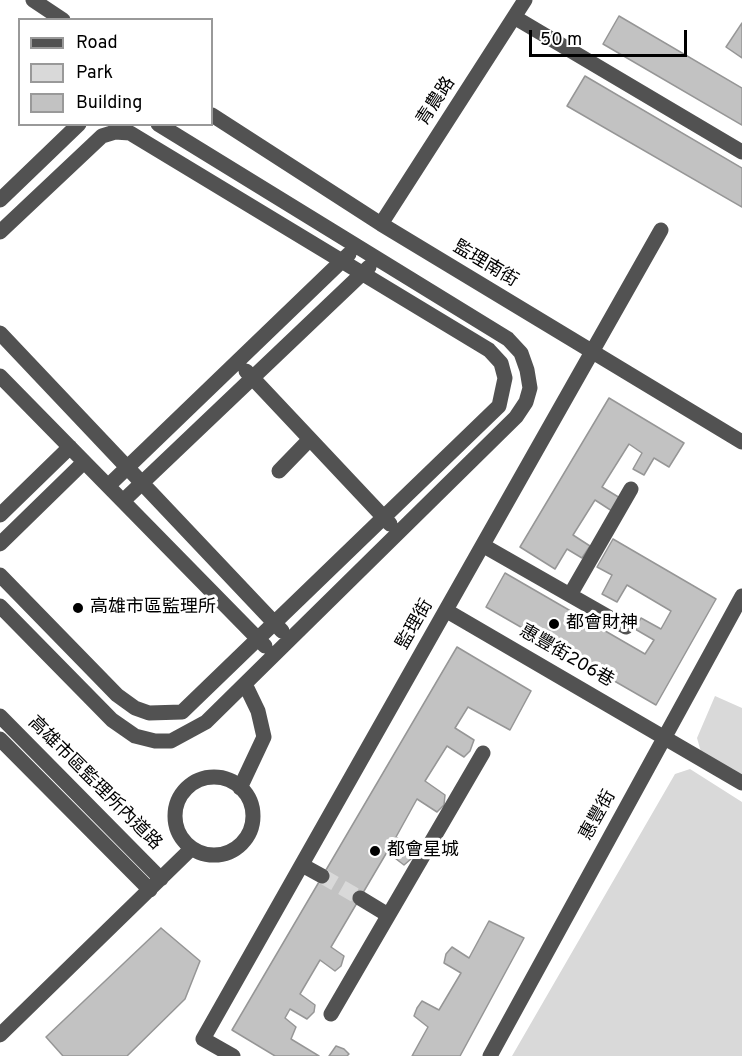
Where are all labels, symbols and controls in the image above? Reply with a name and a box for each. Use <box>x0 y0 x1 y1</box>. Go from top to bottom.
legend <box>18 18 213 126</box>
scale bar <box>532 18 690 56</box>
text: 50 m <box>540 29 582 52</box>
text: Road <box>76 32 118 55</box>
text: Park <box>76 62 113 85</box>
street label: 青農路 <box>413 73 461 131</box>
text: Building <box>76 92 142 115</box>
street label: 監理南街 <box>449 237 521 293</box>
street label: 監理街 <box>393 596 439 654</box>
place label: 高雄市區監理所 <box>90 597 216 619</box>
marker: 高雄市區監理所 <box>71 601 85 615</box>
place label: 都會財神 <box>566 613 638 635</box>
marker: 都會財神 <box>547 617 561 631</box>
street label: 惠豐街206巷 <box>515 621 617 693</box>
street label: 高雄市區監理所內道路 <box>23 713 165 855</box>
street label: 惠豐街 <box>576 787 622 845</box>
place label: 都會星城 <box>387 840 459 862</box>
marker: 都會星城 <box>368 844 382 858</box>

